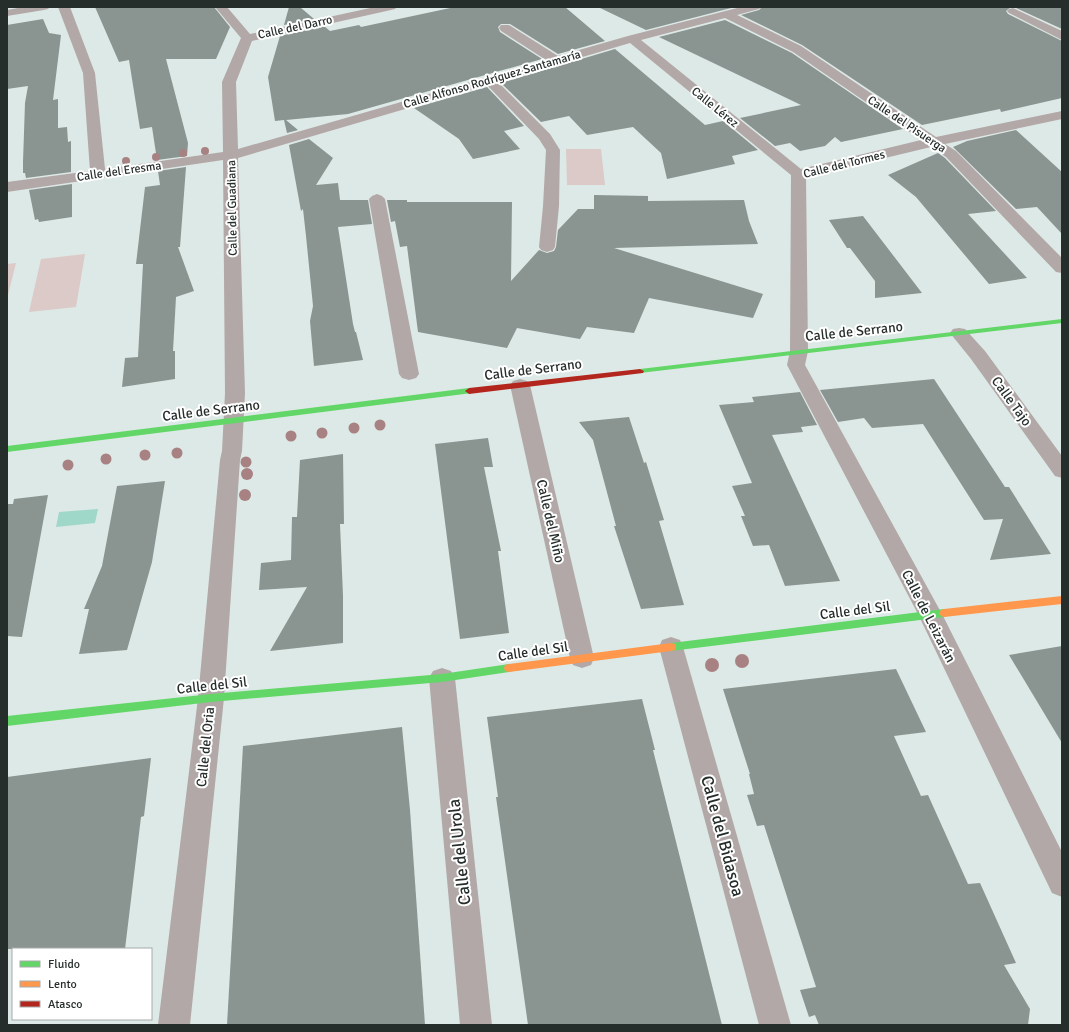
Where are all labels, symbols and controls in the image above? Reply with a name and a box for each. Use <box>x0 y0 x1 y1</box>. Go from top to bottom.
street label: Calle del Darro <box>256 12 334 43</box>
street label: Calle Alfonso Rodríguez Santamaría <box>402 47 583 112</box>
street label: Calle Lérez <box>688 84 741 131</box>
street label: Calle del Pisuerga <box>864 93 949 156</box>
street label: Calle del Tormes <box>802 147 886 182</box>
street label: Calle del Eresma <box>76 158 162 185</box>
street label: Calle del Guadiana <box>224 160 241 256</box>
street label: Calle de Serrano <box>804 318 904 345</box>
street label: Calle de Serrano <box>483 355 583 384</box>
street label: Calle Tajo <box>988 373 1035 430</box>
street label: Calle de Serrano <box>161 396 261 425</box>
street label: Calle del Miño <box>533 478 568 564</box>
street label: Calle de Leizarán <box>898 567 959 665</box>
street label: Calle del Sil <box>819 598 891 623</box>
street label: Calle del Sil <box>497 638 569 665</box>
street label: Calle del Sil <box>176 673 248 698</box>
street label: Calle del Oria <box>193 706 218 788</box>
street label: Calle del Bidasoa <box>696 773 749 899</box>
street label: Calle del Urola <box>443 798 476 906</box>
legend <box>12 948 152 1020</box>
text: Fluido <box>48 957 80 972</box>
text: Lento <box>48 977 77 992</box>
text: Atasco <box>48 997 83 1012</box>

